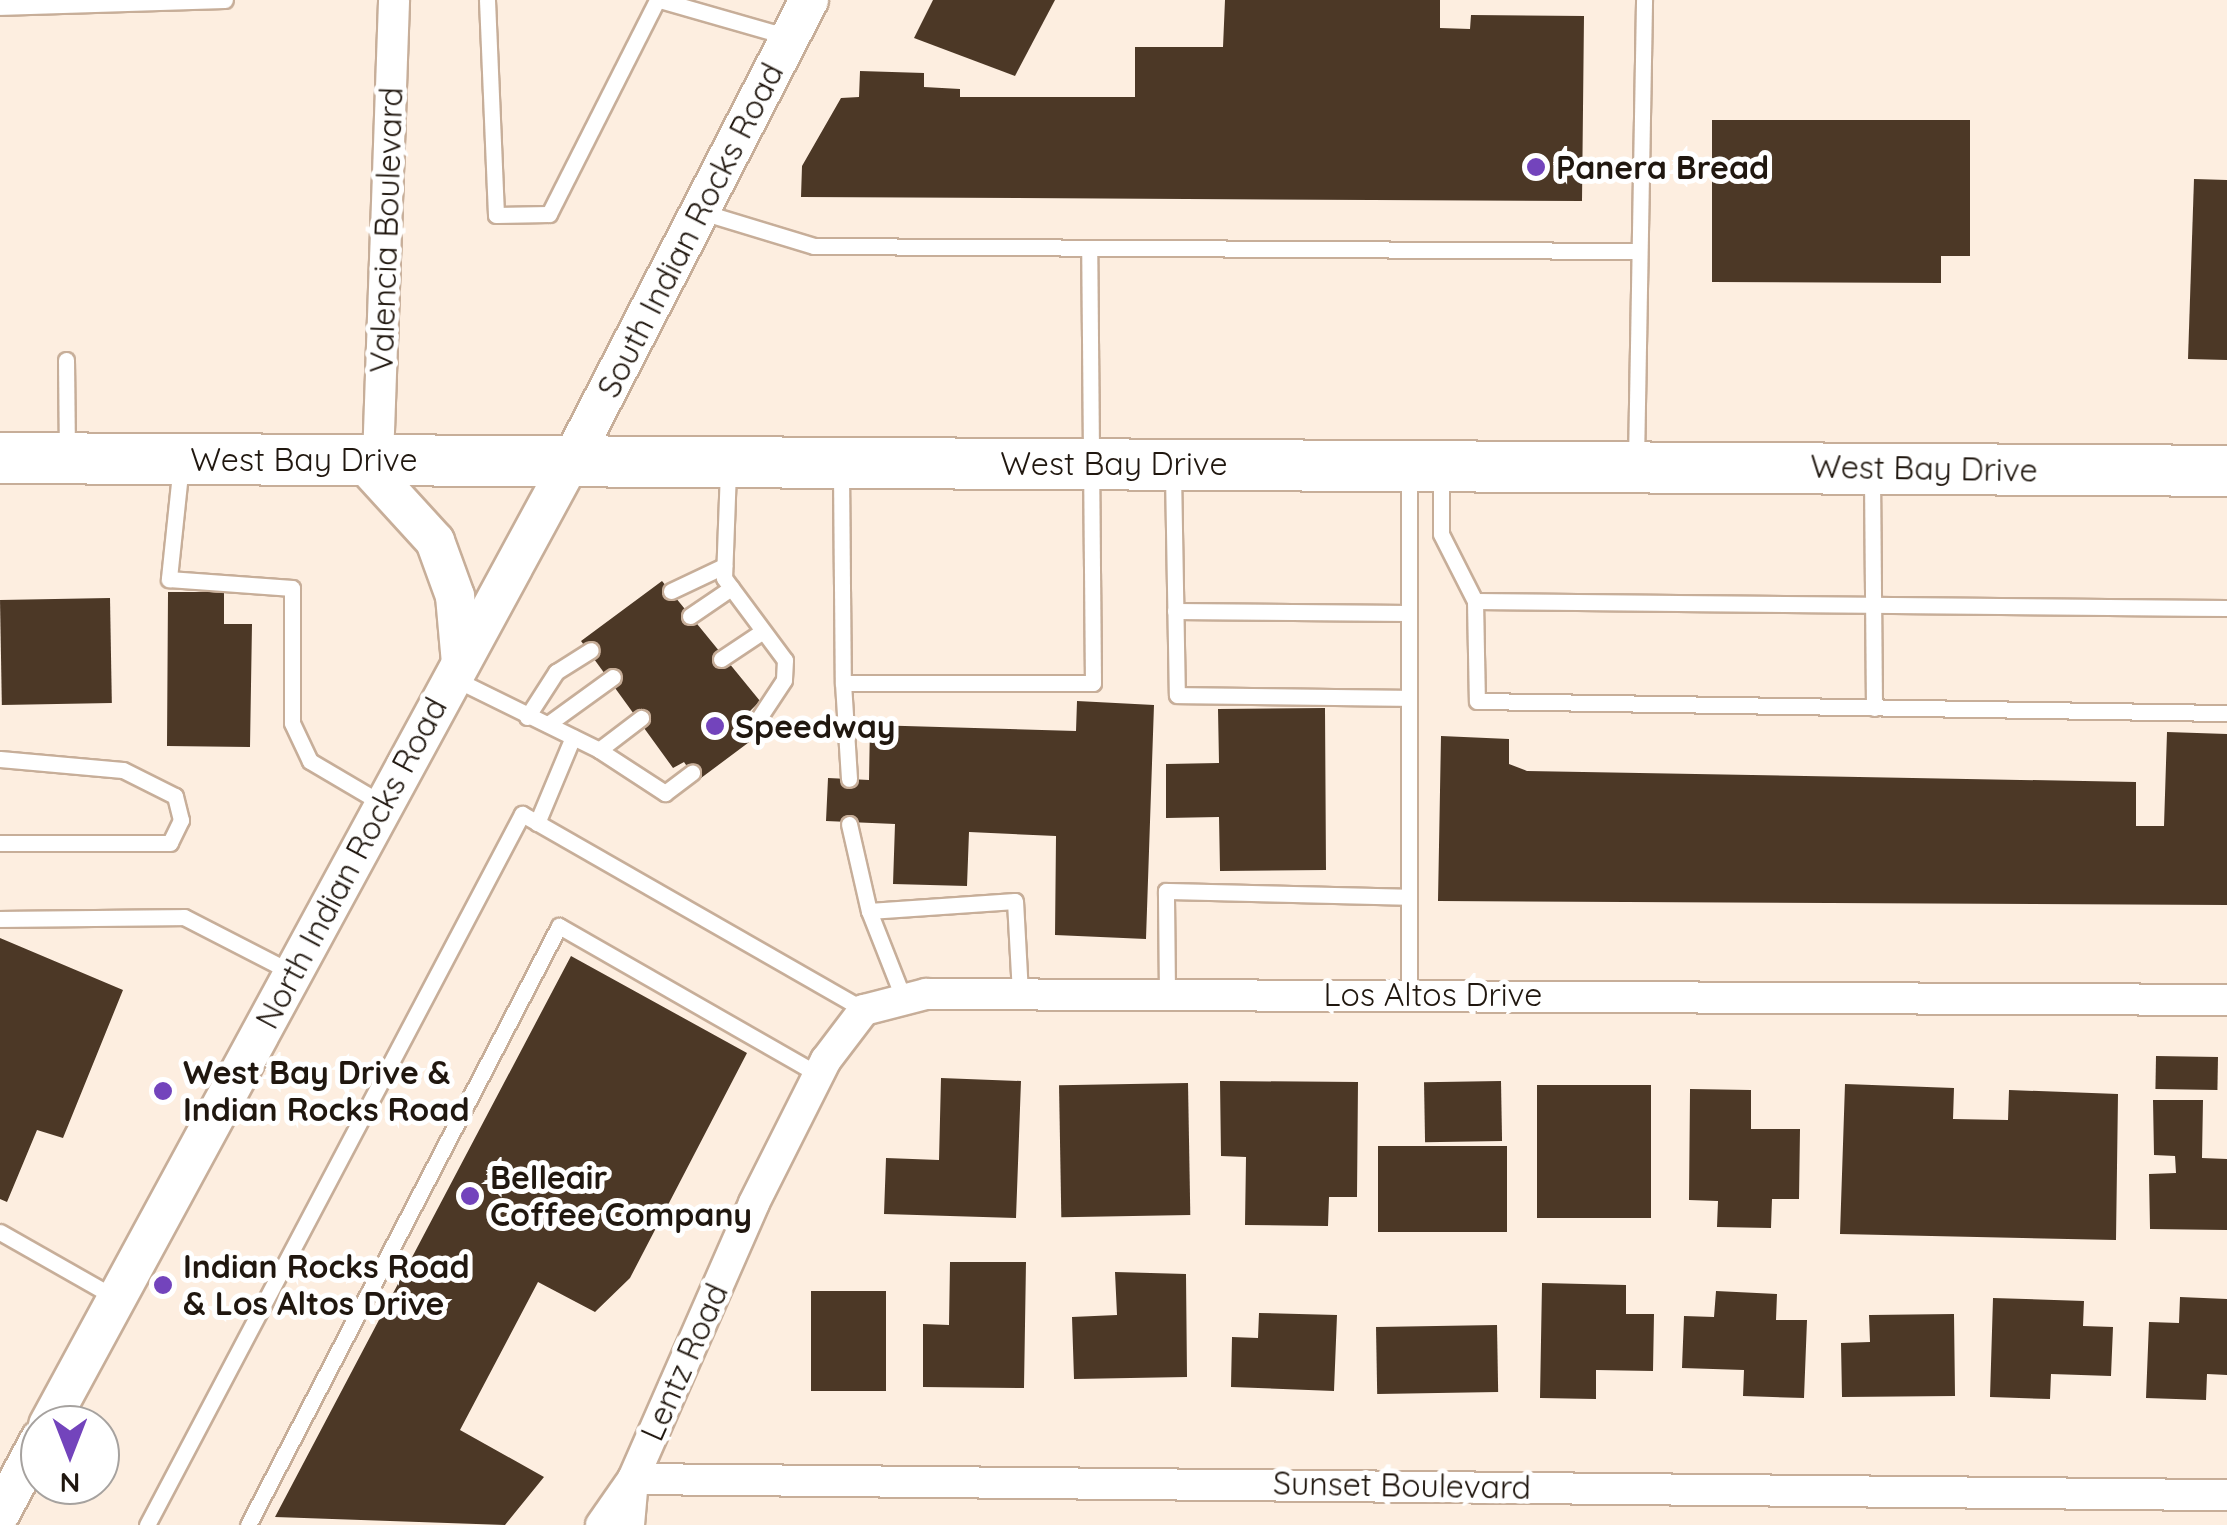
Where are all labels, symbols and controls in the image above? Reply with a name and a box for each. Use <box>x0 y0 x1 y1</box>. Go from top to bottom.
street label: South Indian Rocks Road <box>589 56 791 404</box>
street label: Valencia Boulevard <box>362 86 410 374</box>
place label: Panera Bread <box>1556 148 1769 186</box>
marker: Panera Bread <box>1525 156 1547 178</box>
street label: West Bay Drive <box>190 440 418 478</box>
street label: West Bay Drive <box>1000 444 1228 482</box>
street label: West Bay Drive <box>1810 447 2038 489</box>
street label: North Indian Rocks Road <box>247 691 455 1035</box>
place label: Speedway <box>735 707 896 745</box>
marker: Speedway <box>704 715 726 737</box>
street label: Los Altos Drive <box>1324 975 1542 1013</box>
place label: West Bay Drive & Indian Rocks Road <box>183 1054 469 1129</box>
marker: West Bay Drive & Indian Rocks Road <box>152 1080 174 1102</box>
place label: Belleair Coffee Company <box>490 1159 752 1234</box>
marker: Belleair Coffee Company <box>459 1185 481 1207</box>
place label: Indian Rocks Road & Los Altos Drive <box>183 1248 469 1323</box>
marker: Indian Rocks Road & Los Altos Drive <box>152 1274 174 1296</box>
street label: Lentz Road <box>632 1277 736 1447</box>
north arrow <box>20 1405 120 1505</box>
street label: Sunset Boulevard <box>1273 1464 1531 1506</box>
text: N <box>60 1466 80 1501</box>

